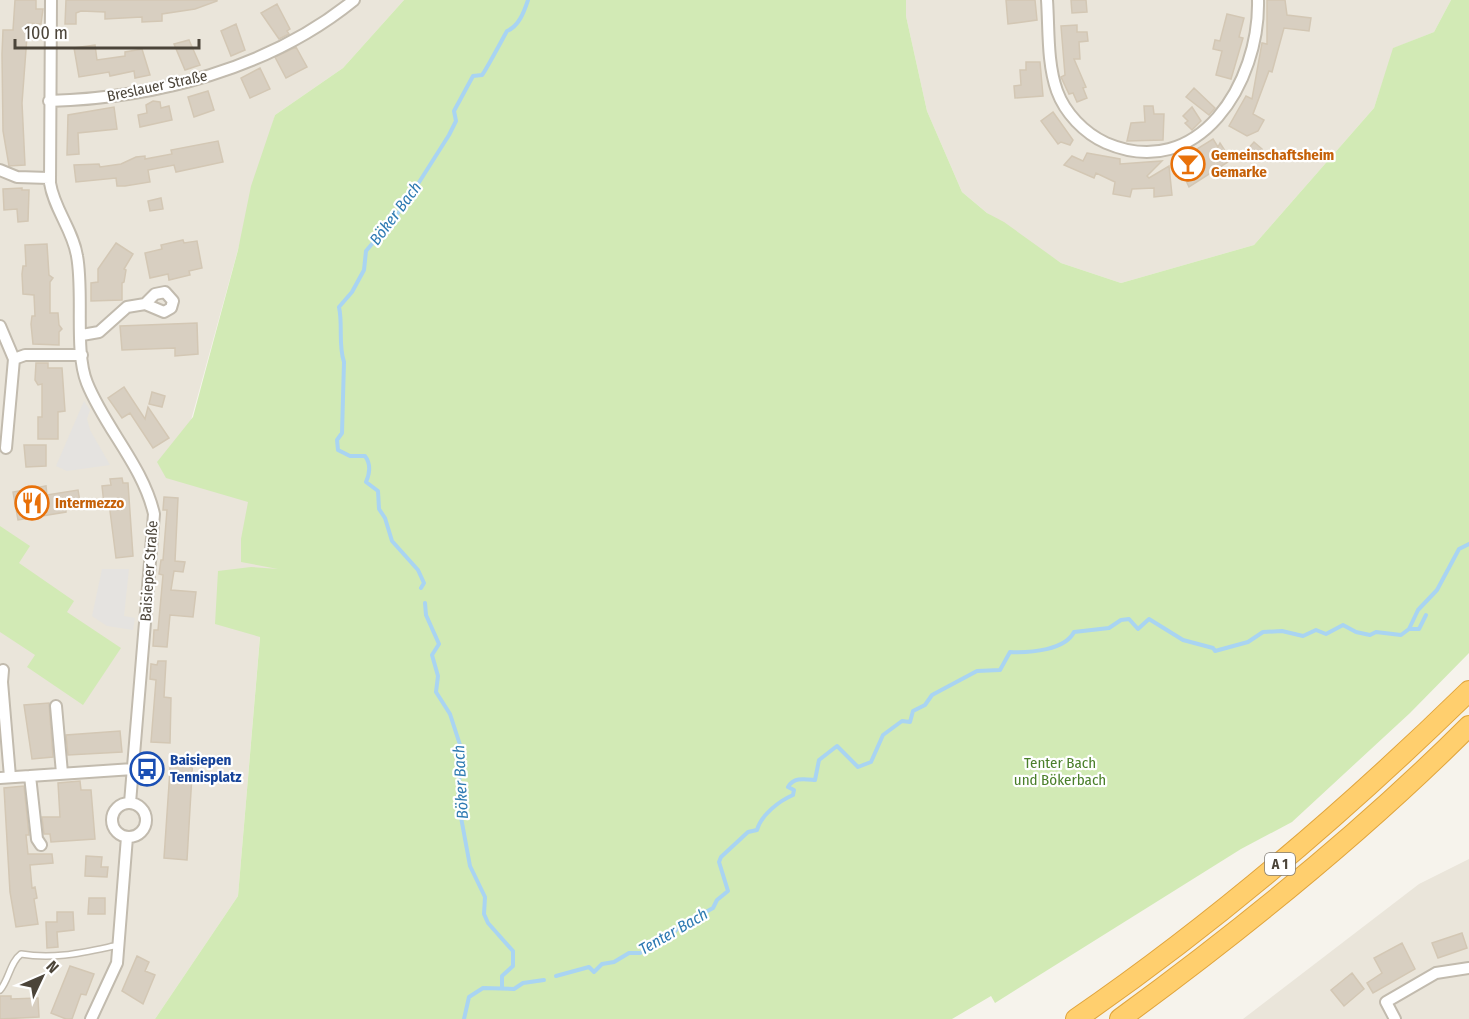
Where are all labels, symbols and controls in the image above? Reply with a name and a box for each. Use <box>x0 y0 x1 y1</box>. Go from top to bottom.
scale bar <box>15 12 200 50</box>
text: 100 m <box>24 22 68 44</box>
street label: Breslauer Straße <box>105 67 209 105</box>
bar icon: Gemeinschaftsheim Gemarke <box>1170 146 1206 182</box>
place label: Gemeinschaftsheim Gemarke <box>1211 146 1334 181</box>
water label: Böker Bach <box>365 178 425 249</box>
restaurant icon: Intermezzo <box>14 485 50 521</box>
place label: Intermezzo <box>55 494 124 512</box>
street label: Baisieper Straße <box>136 520 162 622</box>
water label: Böker Bach <box>449 744 472 820</box>
bus stop icon: Baisiepen Tennisplatz <box>129 751 165 787</box>
place label: Baisiepen Tennisplatz <box>170 751 242 786</box>
park label: Tenter Bach und Bökerbach <box>1014 754 1106 789</box>
road number: A 1 <box>1265 853 1295 875</box>
water label: Tenter Bach <box>635 904 711 959</box>
north arrow <box>12 947 72 1007</box>
text: N <box>42 957 63 977</box>

